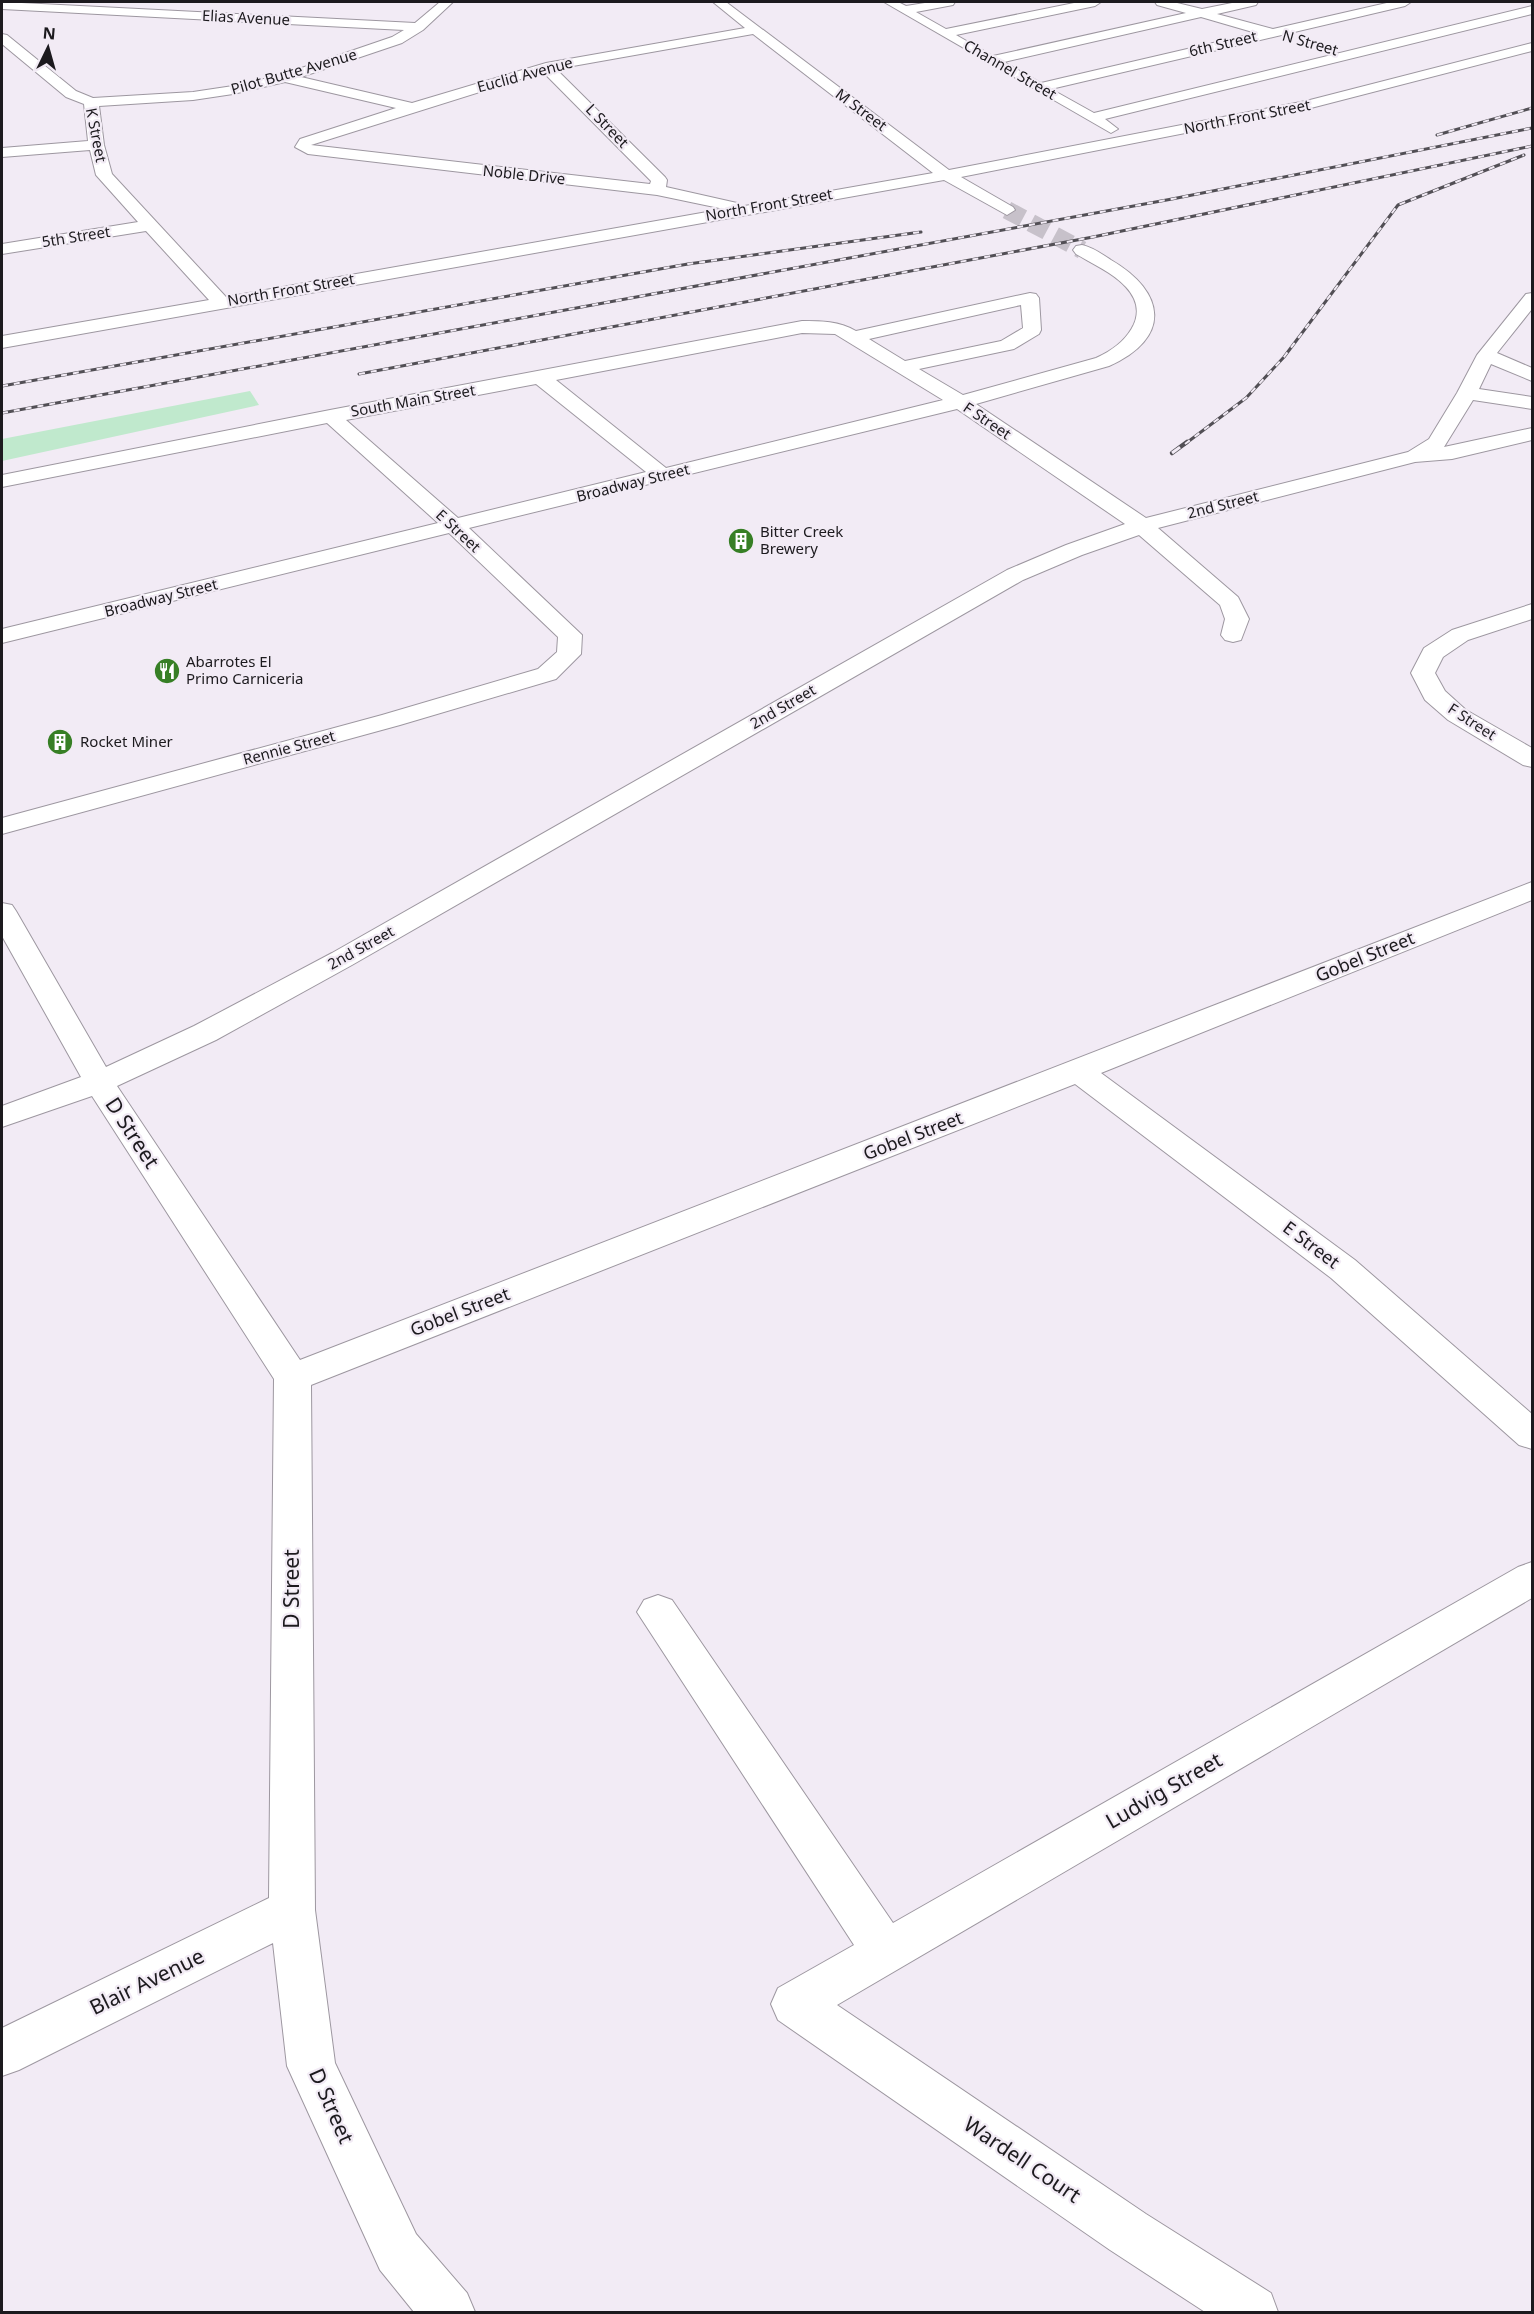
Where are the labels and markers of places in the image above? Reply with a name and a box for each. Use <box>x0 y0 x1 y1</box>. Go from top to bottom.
place label: Bitter Creek Brewery <box>760 521 843 558</box>
building icon: Bitter Creek Brewery <box>726 526 756 556</box>
place label: Abarrotes El Primo Carniceria <box>186 651 304 688</box>
restaurant icon: Abarrotes El Primo Carniceria <box>152 656 182 686</box>
building icon: Rocket Miner <box>45 727 75 757</box>
place label: Rocket Miner <box>80 731 173 751</box>

